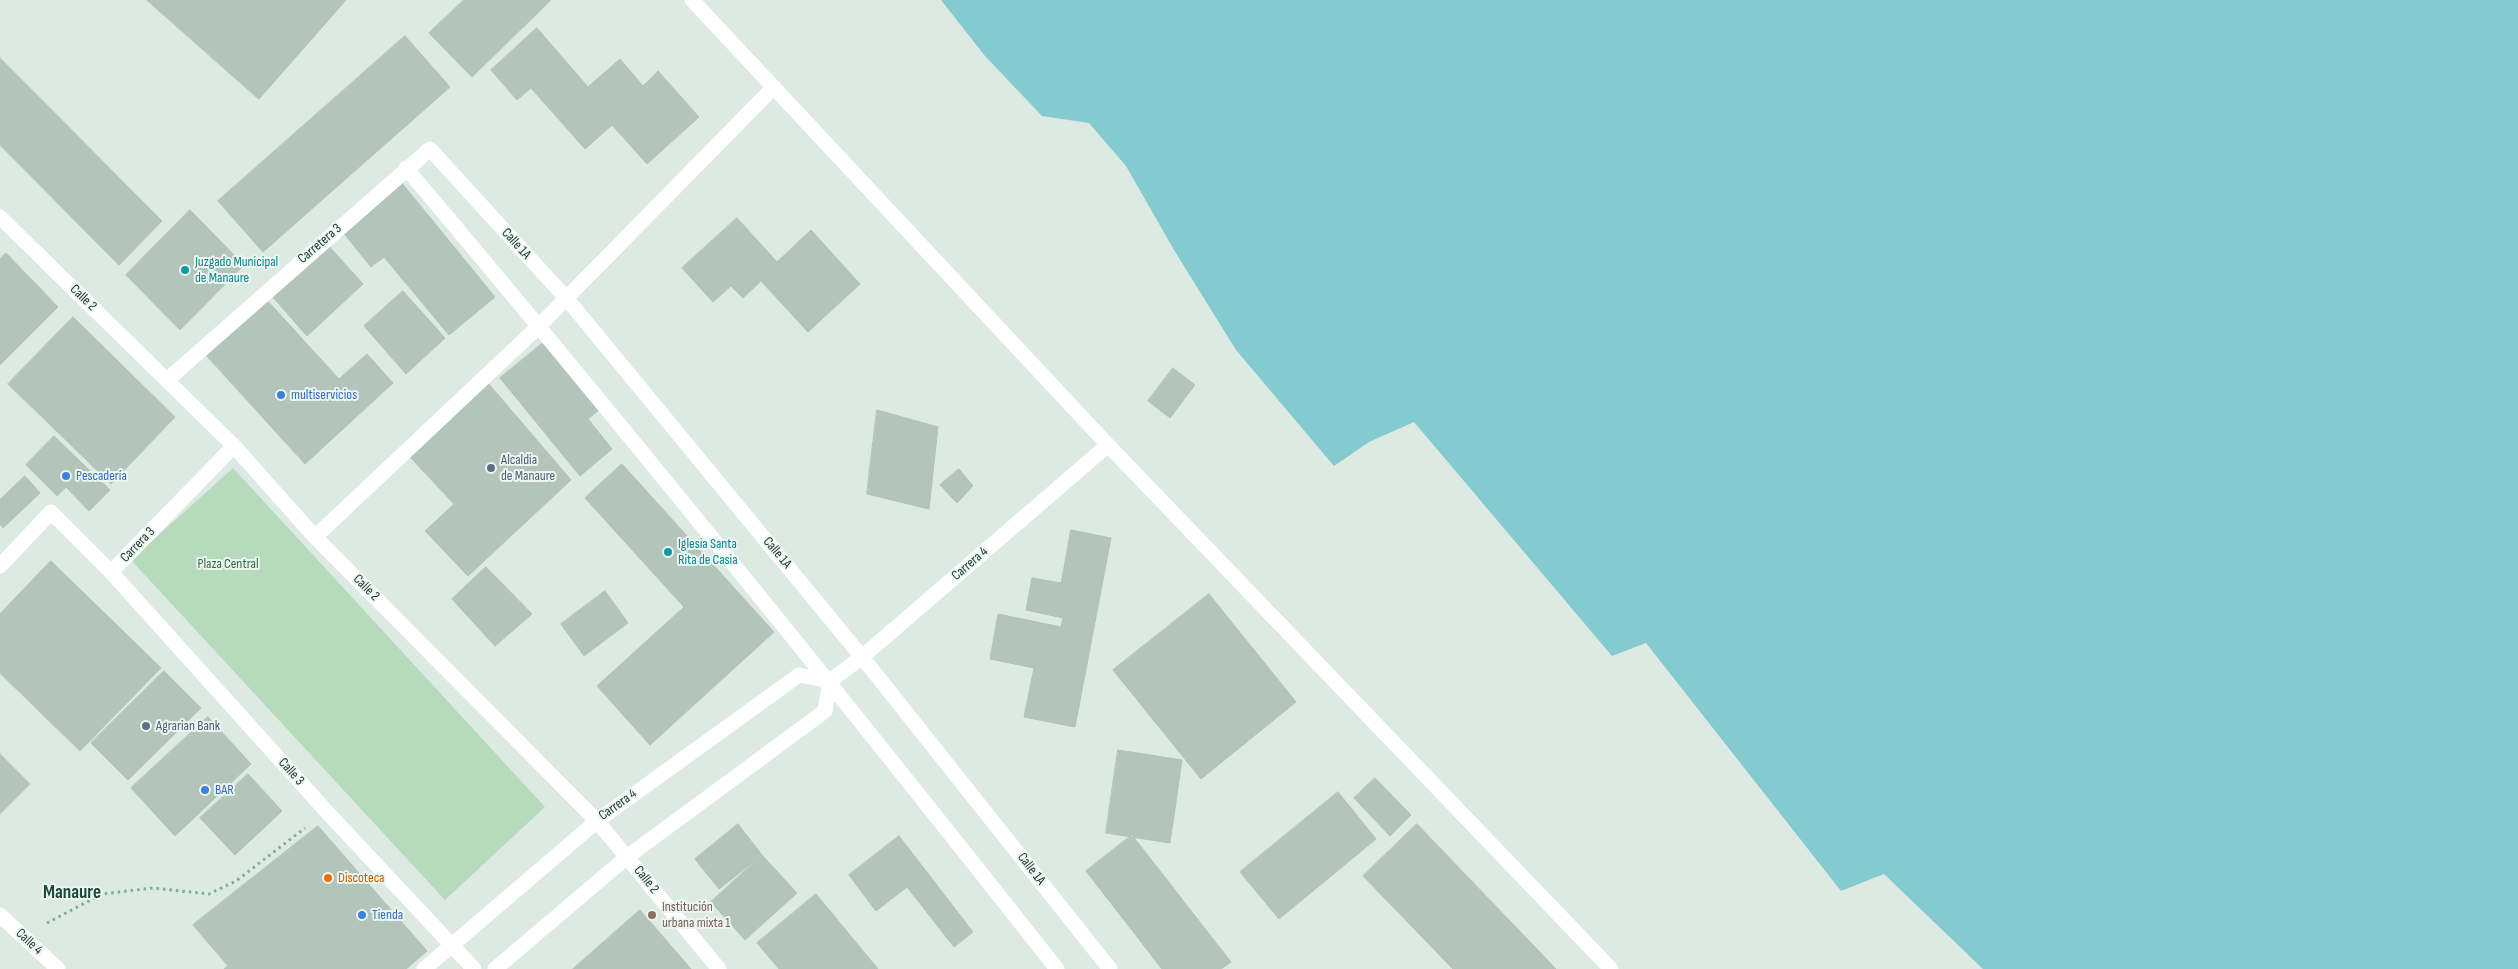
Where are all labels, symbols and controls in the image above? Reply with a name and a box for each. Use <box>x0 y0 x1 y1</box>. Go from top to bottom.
street label: Carretera 3 <box>295 220 345 268</box>
street label: Calle 1A <box>498 225 534 263</box>
place label: Juzgado Municipal de Manaure <box>195 254 278 286</box>
marker: Juzgado Municipal de Manaure <box>179 264 191 276</box>
street label: Calle 2 <box>66 281 100 315</box>
place label: multiservicios <box>291 387 357 403</box>
marker: multiservicios <box>275 389 287 401</box>
place label: Alcaldia de Manaure <box>501 452 555 484</box>
marker: Alcaldia de Manaure <box>485 462 497 474</box>
place label: Pescadería <box>76 468 127 484</box>
marker: Pescadería <box>60 470 72 482</box>
street label: Carrera 3 <box>117 524 159 566</box>
street label: Calle 1A <box>759 534 795 572</box>
place label: Iglesia Santa Rita de Casia <box>678 536 738 568</box>
street label: Carrera 4 <box>948 544 992 584</box>
marker: Iglesia Santa Rita de Casia <box>662 546 674 558</box>
park label: Plaza Central <box>198 556 258 572</box>
street label: Calle 2 <box>349 571 383 605</box>
place label: Agrarian Bank <box>156 718 220 734</box>
marker: Agrarian Bank <box>140 720 152 732</box>
street label: Calle 3 <box>274 755 308 789</box>
place label: BAR <box>215 782 234 798</box>
marker: BAR <box>199 784 211 796</box>
street label: Carrera 4 <box>596 786 640 824</box>
street label: Calle 1A <box>1013 850 1049 888</box>
street label: Calle 2 <box>630 863 662 897</box>
place label: Discoteca <box>338 870 384 886</box>
marker: Discoteca <box>322 872 334 884</box>
district label: Manaure <box>43 882 101 904</box>
place label: Institución urbana mixta 1 <box>662 899 730 932</box>
place label: Tienda <box>372 907 403 923</box>
marker: Tienda <box>356 909 368 921</box>
marker: Institución urbana mixta 1 <box>646 909 658 921</box>
street label: Calle 4 <box>12 925 46 959</box>

